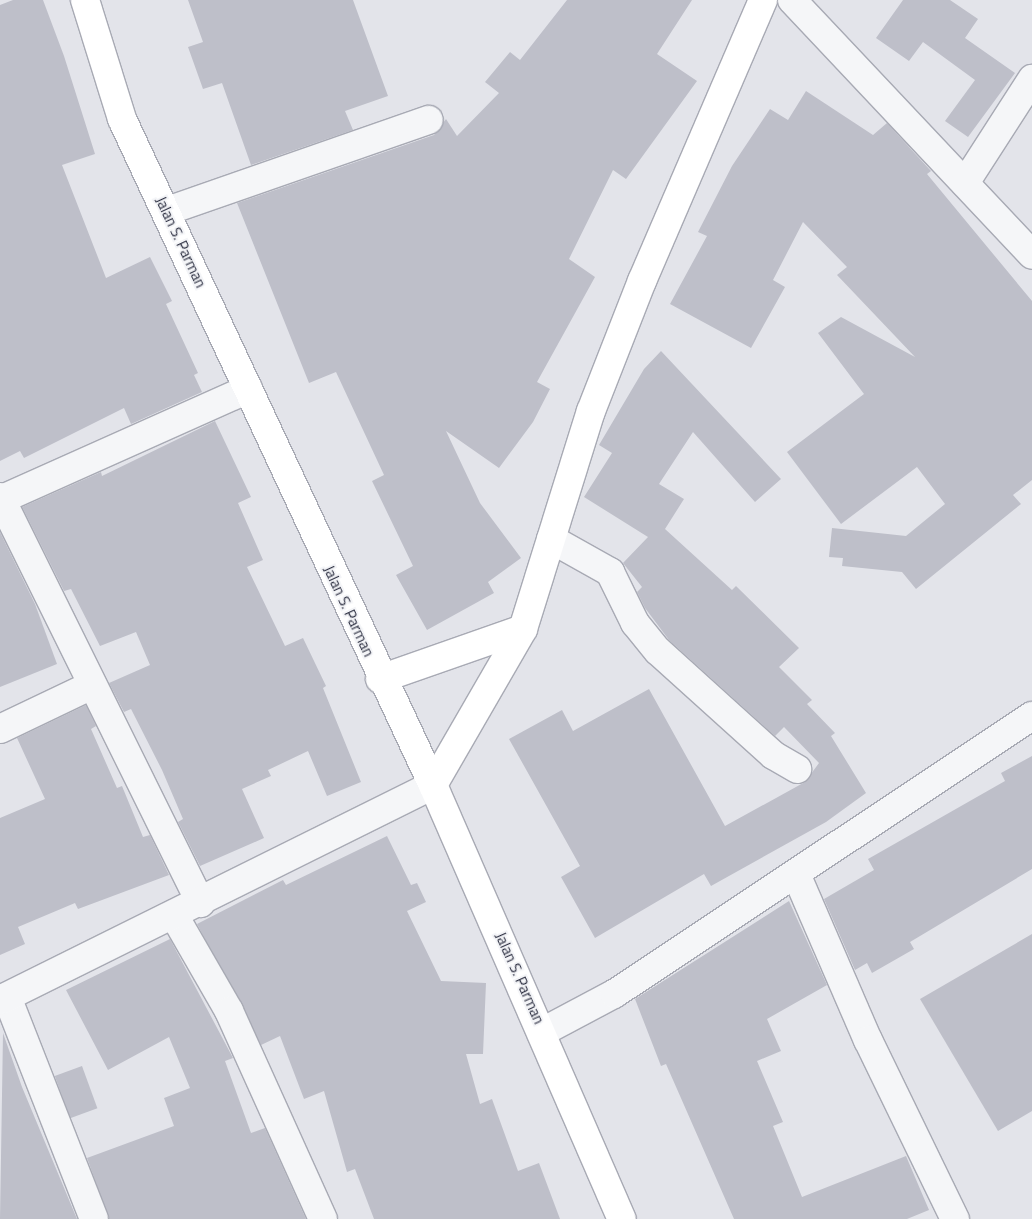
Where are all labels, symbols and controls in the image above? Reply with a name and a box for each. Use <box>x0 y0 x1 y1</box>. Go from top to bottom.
street label: Jalan S. Parman <box>152 194 210 290</box>
street label: Jalan S. Parman <box>320 563 378 659</box>
street label: Jalan S. Parman <box>492 929 548 1027</box>

